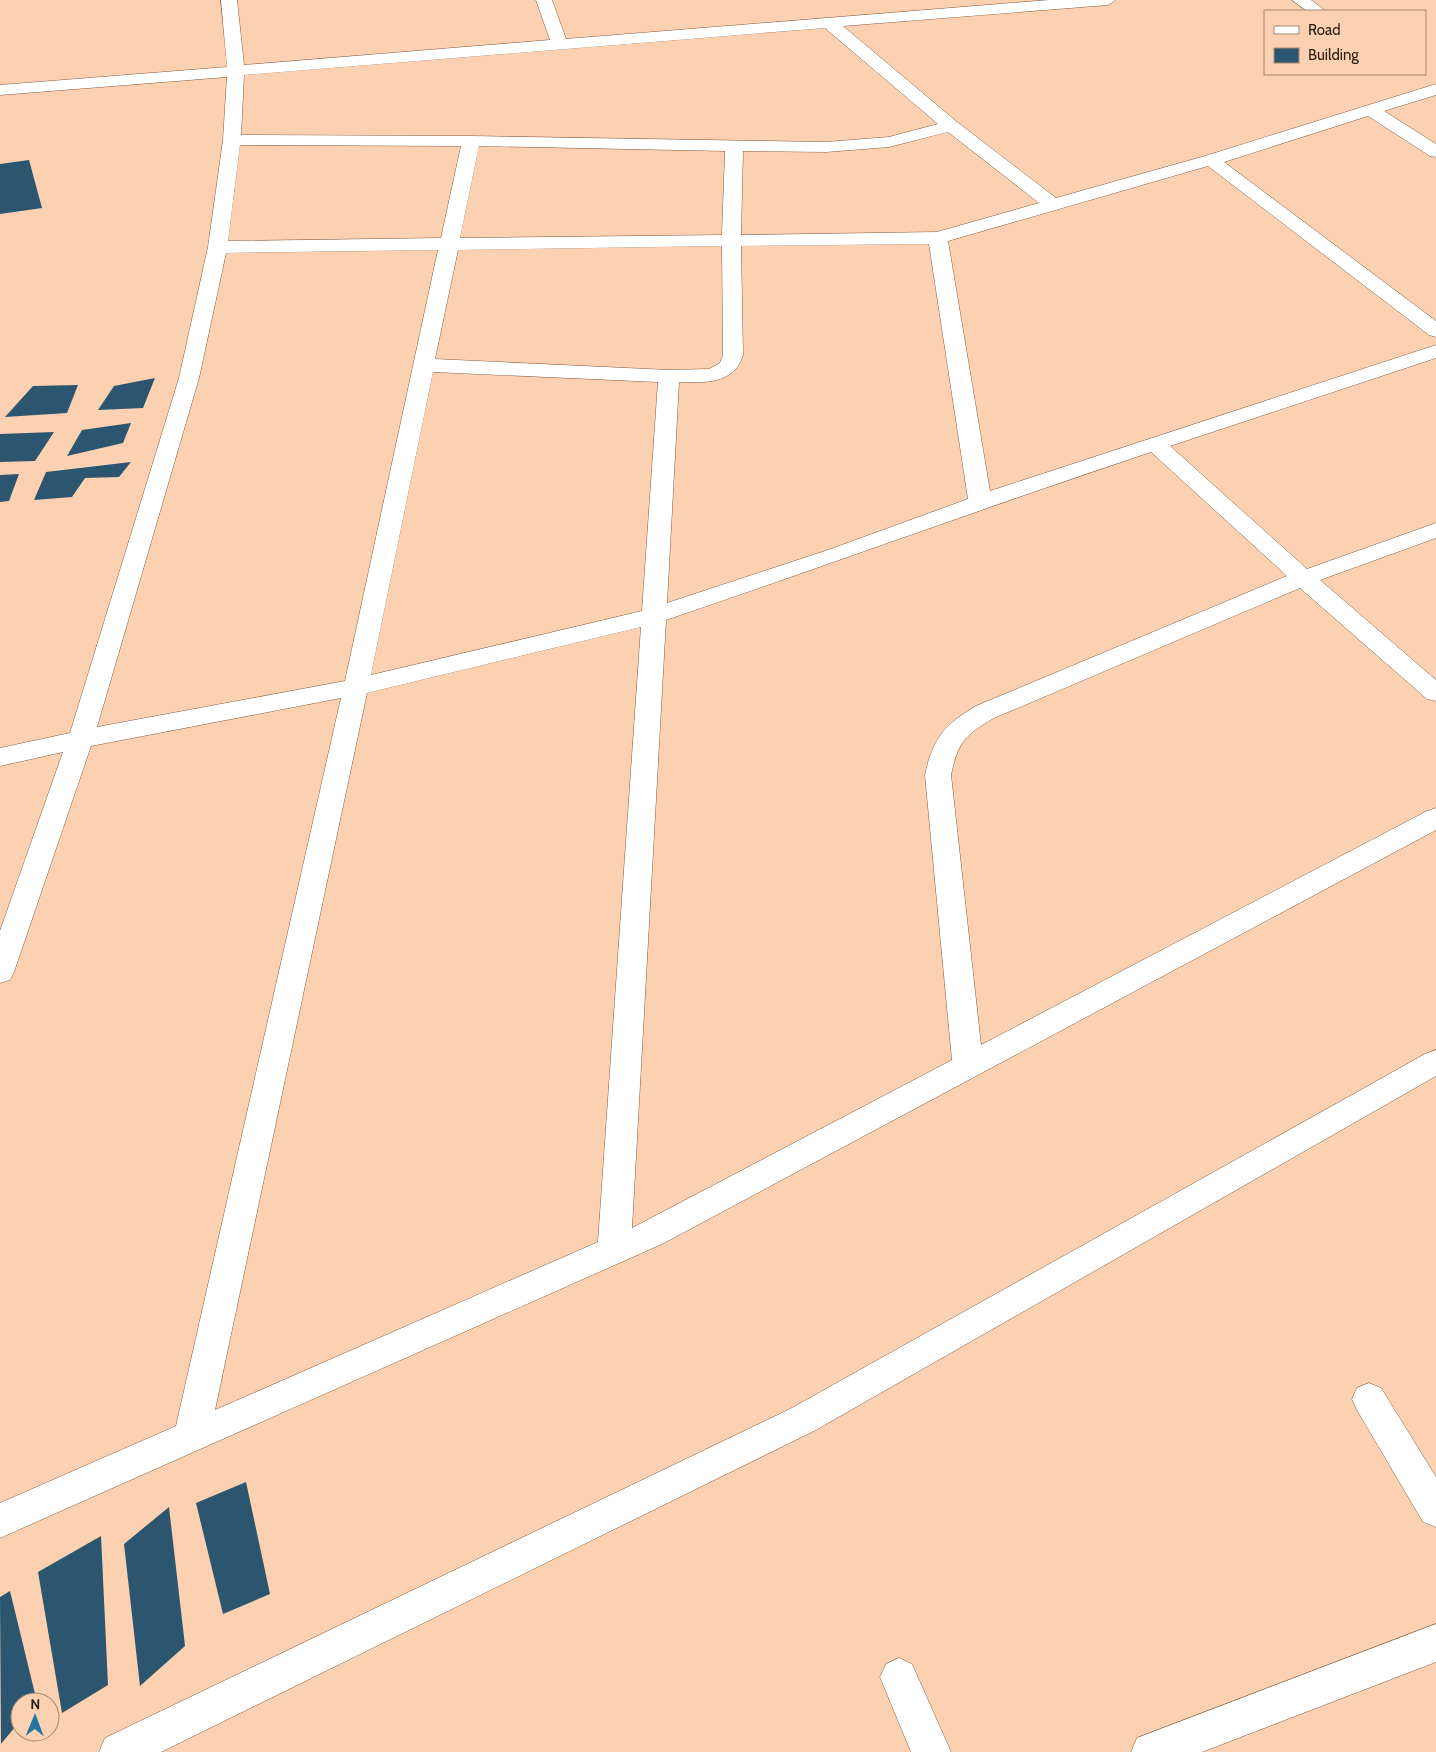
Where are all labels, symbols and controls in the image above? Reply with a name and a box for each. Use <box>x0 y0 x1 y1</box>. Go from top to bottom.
legend <box>1264 10 1426 75</box>
text: Road <box>1308 21 1341 39</box>
text: Building <box>1308 46 1359 64</box>
north arrow <box>10 1692 60 1742</box>
text: N <box>30 1695 40 1713</box>

